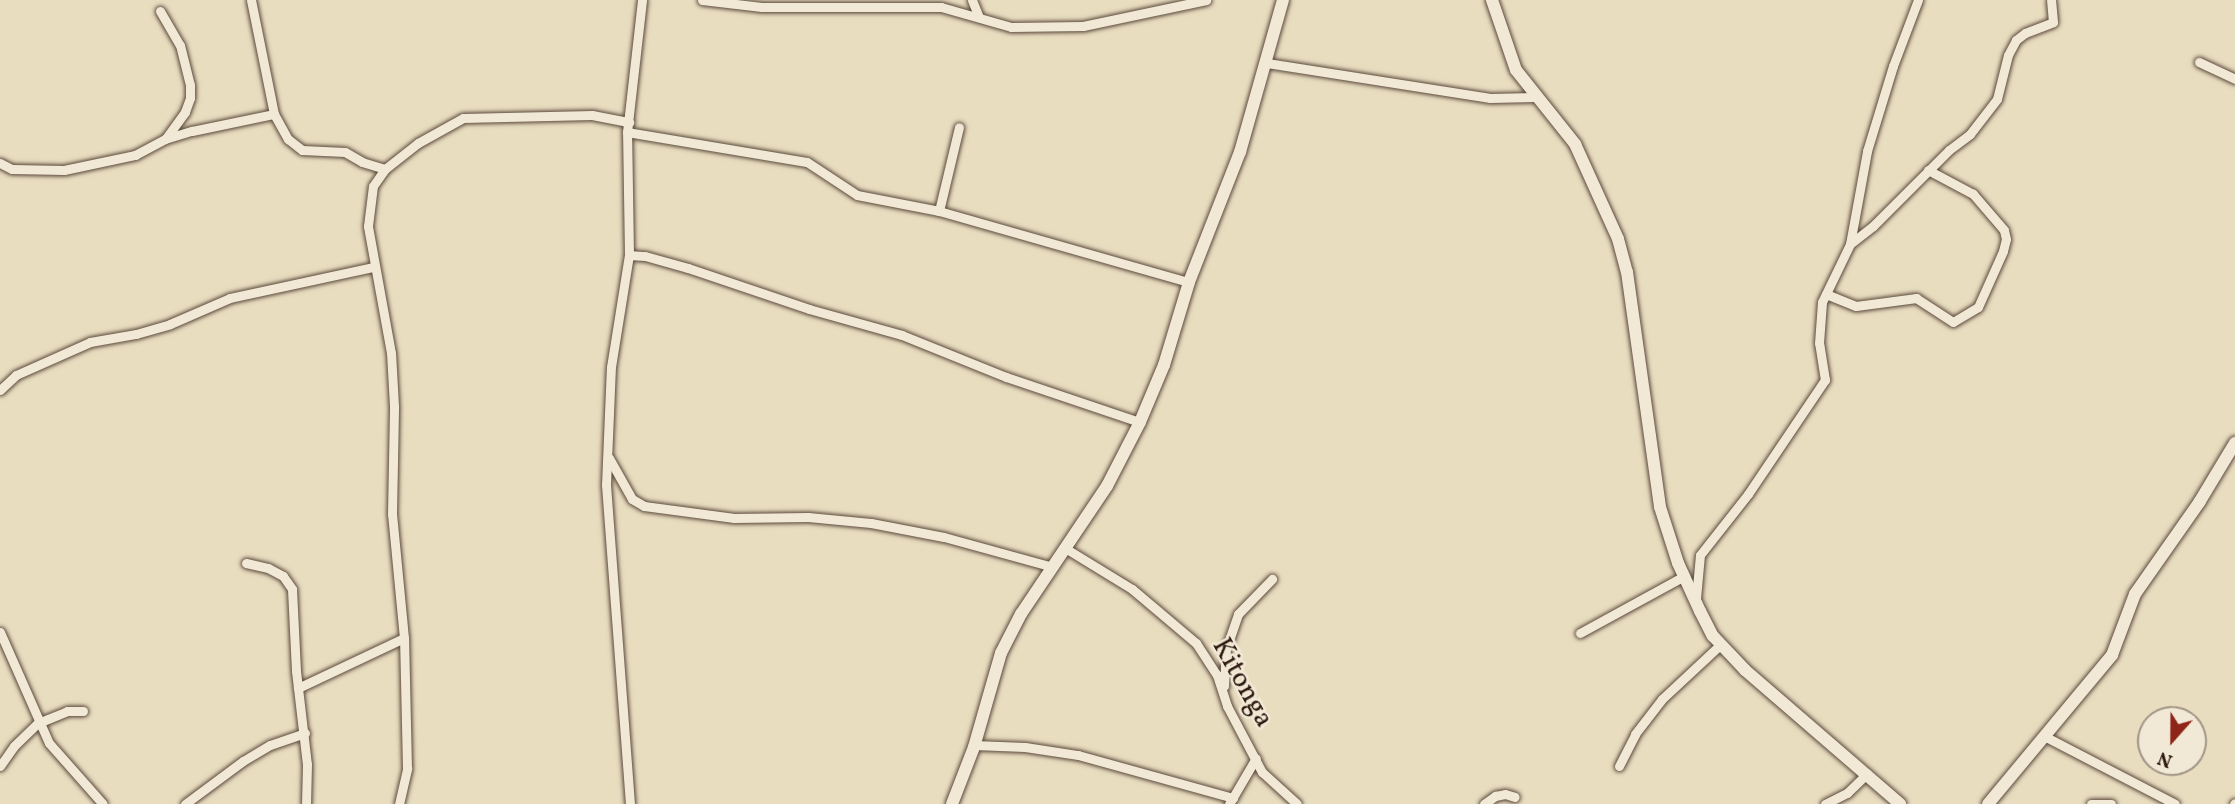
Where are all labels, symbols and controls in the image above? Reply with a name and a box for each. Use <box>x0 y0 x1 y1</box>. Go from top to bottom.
street label: Kitonga <box>1204 633 1280 733</box>
north arrow <box>2137 706 2207 776</box>
text: N <box>2154 744 2176 773</box>

